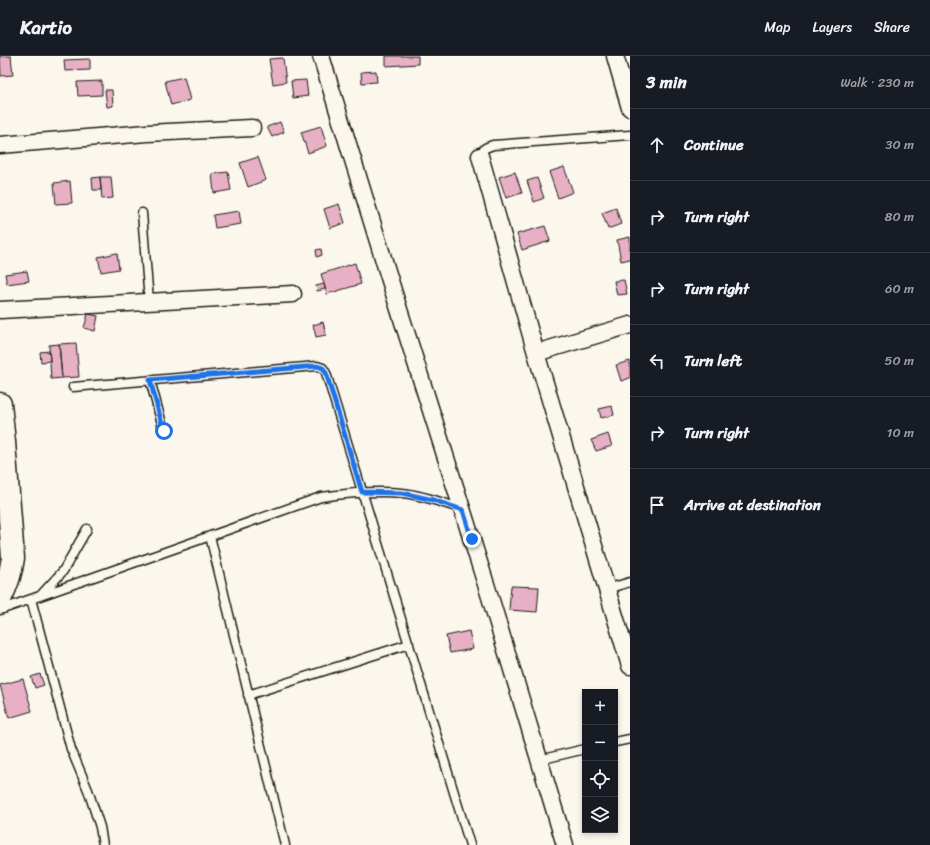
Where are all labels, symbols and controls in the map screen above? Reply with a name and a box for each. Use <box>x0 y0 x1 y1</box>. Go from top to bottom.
text: Kartio <box>20 11 72 44</box>
text: Map <box>765 15 790 40</box>
text: Layers <box>812 15 852 40</box>
text: Share <box>874 15 910 40</box>
text: 3 min <box>646 67 687 97</box>
text: Walk · 230 m <box>840 71 914 94</box>
text: Continue <box>684 132 744 158</box>
text: 30 m <box>885 133 914 156</box>
icon: ahead <box>646 134 668 156</box>
text: Turn right <box>684 204 749 230</box>
text: 80 m <box>885 205 914 228</box>
icon: right <box>646 206 668 228</box>
text: Turn right <box>684 276 749 302</box>
text: 60 m <box>885 277 914 300</box>
icon: right <box>646 278 668 300</box>
text: Turn left <box>684 348 742 374</box>
text: 50 m <box>884 349 914 372</box>
icon: left <box>646 350 668 372</box>
text: Turn right <box>684 420 749 446</box>
text: 10 m <box>887 421 914 444</box>
route start <box>155 422 173 440</box>
icon: right <box>646 422 668 444</box>
text: Arrive at destination <box>684 492 821 518</box>
icon: arrive <box>646 494 668 516</box>
route end <box>463 530 481 548</box>
map controls <box>582 689 618 833</box>
button: + <box>582 689 618 725</box>
button: − <box>582 725 618 761</box>
button: locate <box>582 761 618 797</box>
button: layers <box>582 797 618 833</box>

